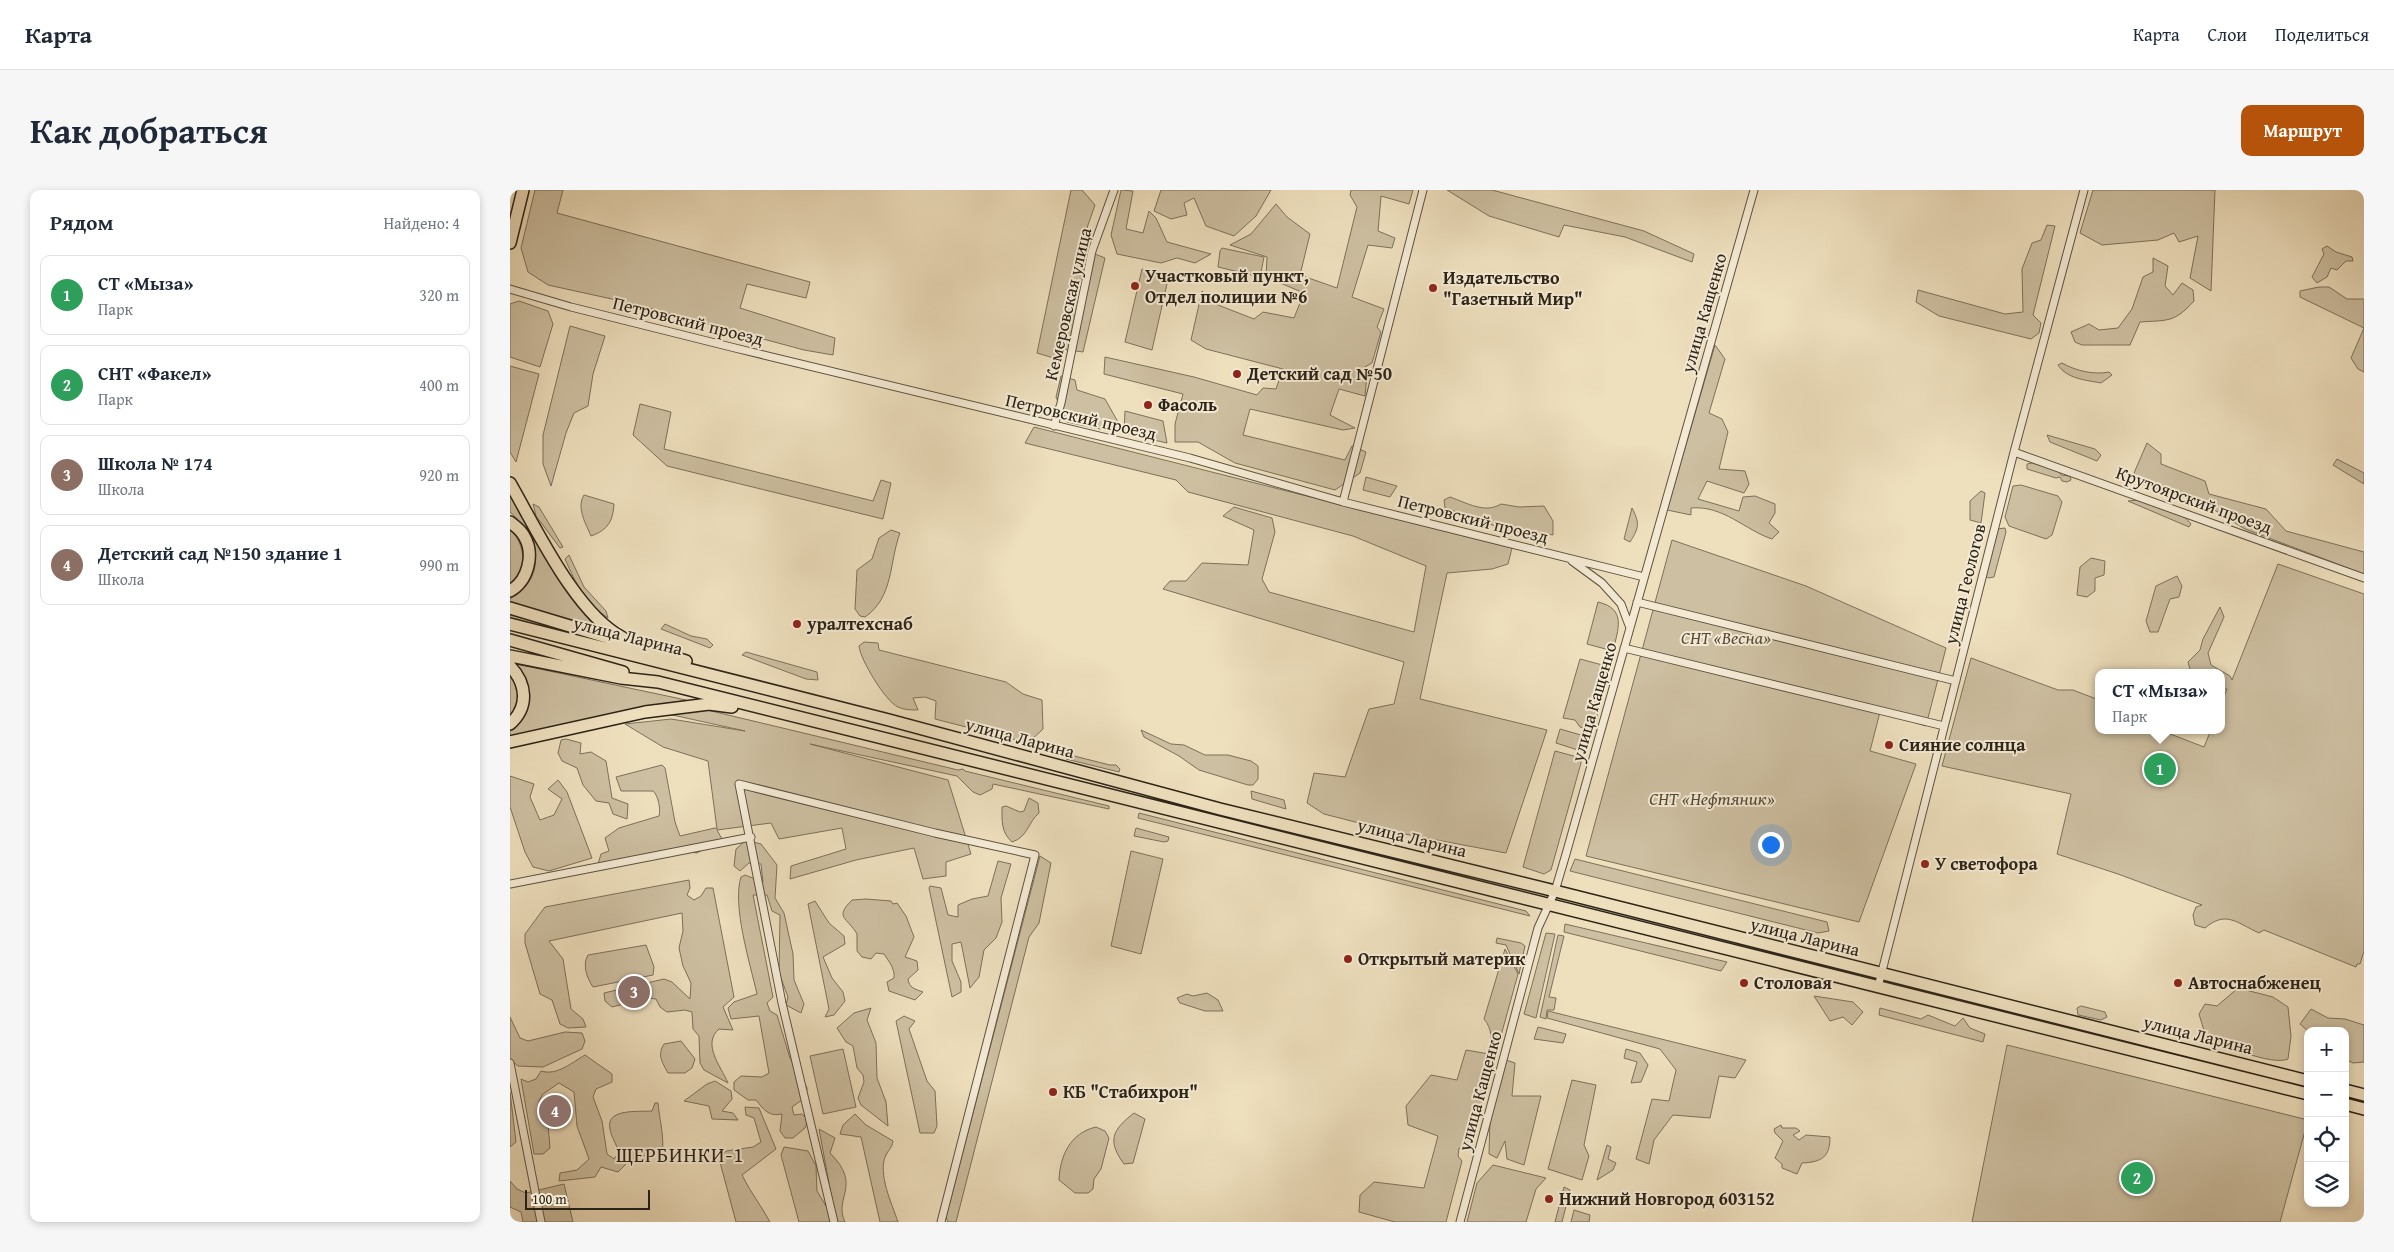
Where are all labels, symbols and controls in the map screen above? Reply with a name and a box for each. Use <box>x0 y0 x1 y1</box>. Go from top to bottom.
text: Карта <box>25 17 92 52</box>
text: Карта <box>2133 21 2180 48</box>
text: Слои <box>2208 21 2247 48</box>
text: Поделиться <box>2275 21 2369 48</box>
text: Как добраться <box>30 105 268 156</box>
button: Маршрут <box>2241 105 2364 156</box>
text: Рядом <box>50 207 113 238</box>
text: Найдено: 4 <box>383 211 460 235</box>
street label: Кемеровская улица <box>1037 224 1098 383</box>
street label: улица Кащенко <box>1673 250 1734 377</box>
place label: Участковый пункт, Отдел полиции №6 <box>1145 262 1309 310</box>
place label: Издательство "Газетный Мир" <box>1443 264 1583 312</box>
text: СТ «Мыза» <box>98 269 194 297</box>
marker: Участковый пункт, Отдел полиции №6 <box>1129 280 1141 292</box>
marker: Издательство "Газетный Мир" <box>1427 282 1439 294</box>
text: 1 <box>63 283 71 307</box>
text: 320 m <box>419 283 459 307</box>
street label: Петровский проезд <box>610 289 766 352</box>
text: Парк <box>98 297 133 321</box>
text: СНТ «Факел» <box>98 359 211 387</box>
place label: Детский сад №50 <box>1246 360 1392 387</box>
marker: Детский сад №50 <box>1231 368 1243 380</box>
text: 2 <box>63 373 71 397</box>
text: 400 m <box>419 373 459 397</box>
street label: Петровский проезд <box>1003 386 1160 447</box>
text: Парк <box>98 387 133 411</box>
place label: Фасоль <box>1158 391 1217 418</box>
marker: Фасоль <box>1142 399 1154 411</box>
text: Школа № 174 <box>98 449 213 477</box>
street label: Крутоярский проезд <box>2112 459 2276 540</box>
text: 3 <box>63 463 71 487</box>
text: 920 m <box>419 463 459 487</box>
text: Школа <box>98 477 144 501</box>
street label: Петровский проезд <box>1395 487 1551 550</box>
street label: улица Геологов <box>1936 520 1993 648</box>
text: Детский сад №150 здание 1 <box>98 539 343 567</box>
text: 4 <box>63 553 71 577</box>
text: 990 m <box>419 553 459 577</box>
text: Школа <box>98 567 144 591</box>
street label: улица Ларина <box>570 609 686 662</box>
place label: уралтехснаб <box>806 610 913 637</box>
marker: уралтехснаб <box>791 618 803 630</box>
park label: СНТ «Весна» <box>1681 624 1771 651</box>
street label: улица Кащенко <box>1563 639 1624 766</box>
popup <box>2095 669 2225 734</box>
text: СТ «Мыза» <box>2112 676 2208 704</box>
text: Парк <box>2112 704 2147 728</box>
street label: улица Ларина <box>962 710 1078 765</box>
place label: Сияние солнца <box>1899 731 2026 758</box>
marker: Сияние солнца <box>1883 739 1895 751</box>
pin: 1 <box>2144 750 2176 788</box>
park label: СНТ «Нефтяник» <box>1649 785 1775 812</box>
street label: улица Ларина <box>1354 811 1470 864</box>
your location <box>1758 832 1784 858</box>
place label: У светофора <box>1935 850 2038 877</box>
marker: У светофора <box>1919 858 1931 870</box>
street label: улица Ларина <box>1747 910 1863 963</box>
place label: Открытый материк <box>1358 945 1526 972</box>
marker: Открытый материк <box>1342 953 1354 965</box>
place label: Столовая <box>1754 969 1832 996</box>
place label: Автоснабженец <box>2188 969 2322 996</box>
pin: 3 <box>618 973 650 1011</box>
marker: Столовая <box>1738 977 1750 989</box>
marker: Автоснабженец <box>2172 977 2184 989</box>
street label: улица Ларина <box>2140 1008 2256 1061</box>
map controls <box>2304 1027 2349 1207</box>
button: + <box>2304 1027 2349 1072</box>
street label: улица Кащенко <box>1450 1028 1509 1155</box>
button: − <box>2304 1072 2349 1117</box>
place label: КБ "Стабихрон" <box>1063 1078 1198 1105</box>
marker: КБ "Стабихрон" <box>1047 1086 1059 1098</box>
pin: 4 <box>539 1092 571 1130</box>
button: locate <box>2304 1117 2349 1162</box>
district label: ЩЕРБИНКИ-1 <box>616 1140 744 1169</box>
pin: 2 <box>2121 1159 2153 1197</box>
button: layers <box>2304 1162 2349 1207</box>
place label: Нижний Новгород 603152 <box>1559 1185 1775 1212</box>
scale bar <box>525 1187 650 1210</box>
text: 100 m <box>532 1189 567 1209</box>
marker: Нижний Новгород 603152 <box>1543 1193 1555 1205</box>

